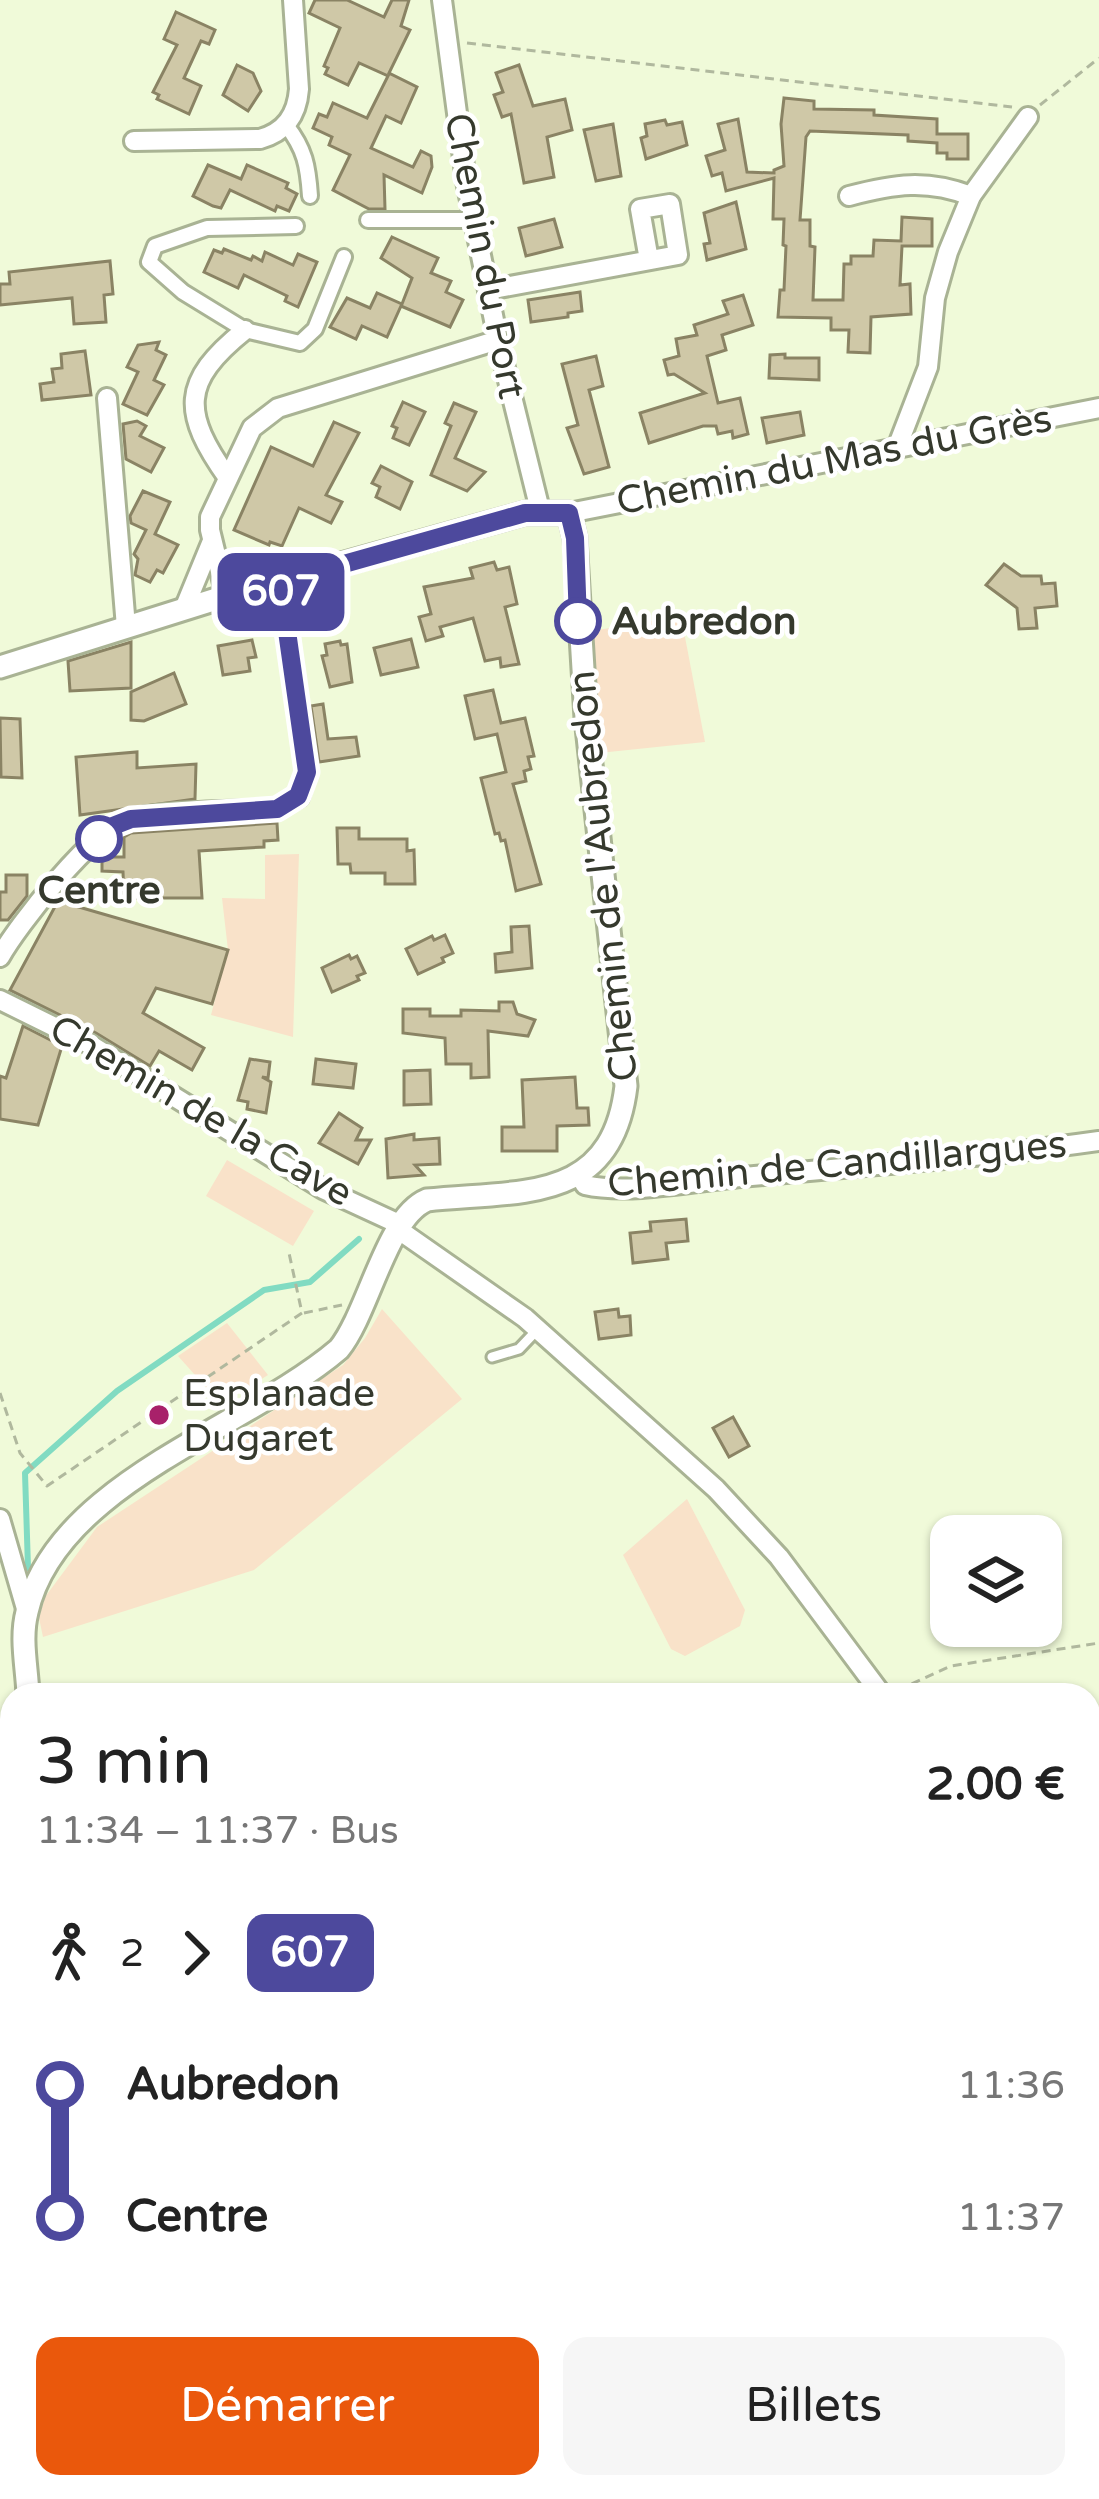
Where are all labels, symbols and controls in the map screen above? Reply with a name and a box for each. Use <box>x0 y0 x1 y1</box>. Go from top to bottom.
street label: Chemin du Port <box>434 109 536 403</box>
street label: Chemin du Mas du Grès <box>612 395 1056 525</box>
line badge: 607 <box>212 553 350 631</box>
text: 607 <box>241 566 321 617</box>
place label: Aubredon <box>611 598 796 645</box>
marker: Aubredon <box>556 599 600 643</box>
street label: Chemin de l'Aubredon <box>558 668 648 1084</box>
marker: Centre <box>77 817 121 861</box>
place label: Centre <box>37 867 161 914</box>
street label: Chemin de la Cave <box>41 1005 361 1217</box>
street label: Chemin de Candillargues <box>605 1120 1069 1208</box>
place label: Esplanade Dugaret <box>183 1370 375 1462</box>
marker: Esplanade Dugaret <box>146 1402 172 1428</box>
map controls <box>930 1515 1062 1647</box>
button: layers <box>930 1515 1062 1647</box>
text: 3 min <box>36 1722 212 1802</box>
text: 2.00 € <box>926 1758 1065 1812</box>
text: 11:34 – 11:37 · Bus <box>36 1807 399 1854</box>
icon: walk <box>36 1920 102 1986</box>
icon: forward <box>163 1920 229 1986</box>
text: 607 <box>271 1927 350 1978</box>
text: 2 <box>120 1930 145 1977</box>
text: Aubredon <box>126 2058 340 2112</box>
text: 11:36 <box>957 2062 1065 2109</box>
text: Centre <box>126 2190 268 2244</box>
text: 11:37 <box>957 2194 1065 2241</box>
button: Démarrer <box>36 2337 539 2475</box>
button: Billets <box>563 2337 1065 2475</box>

